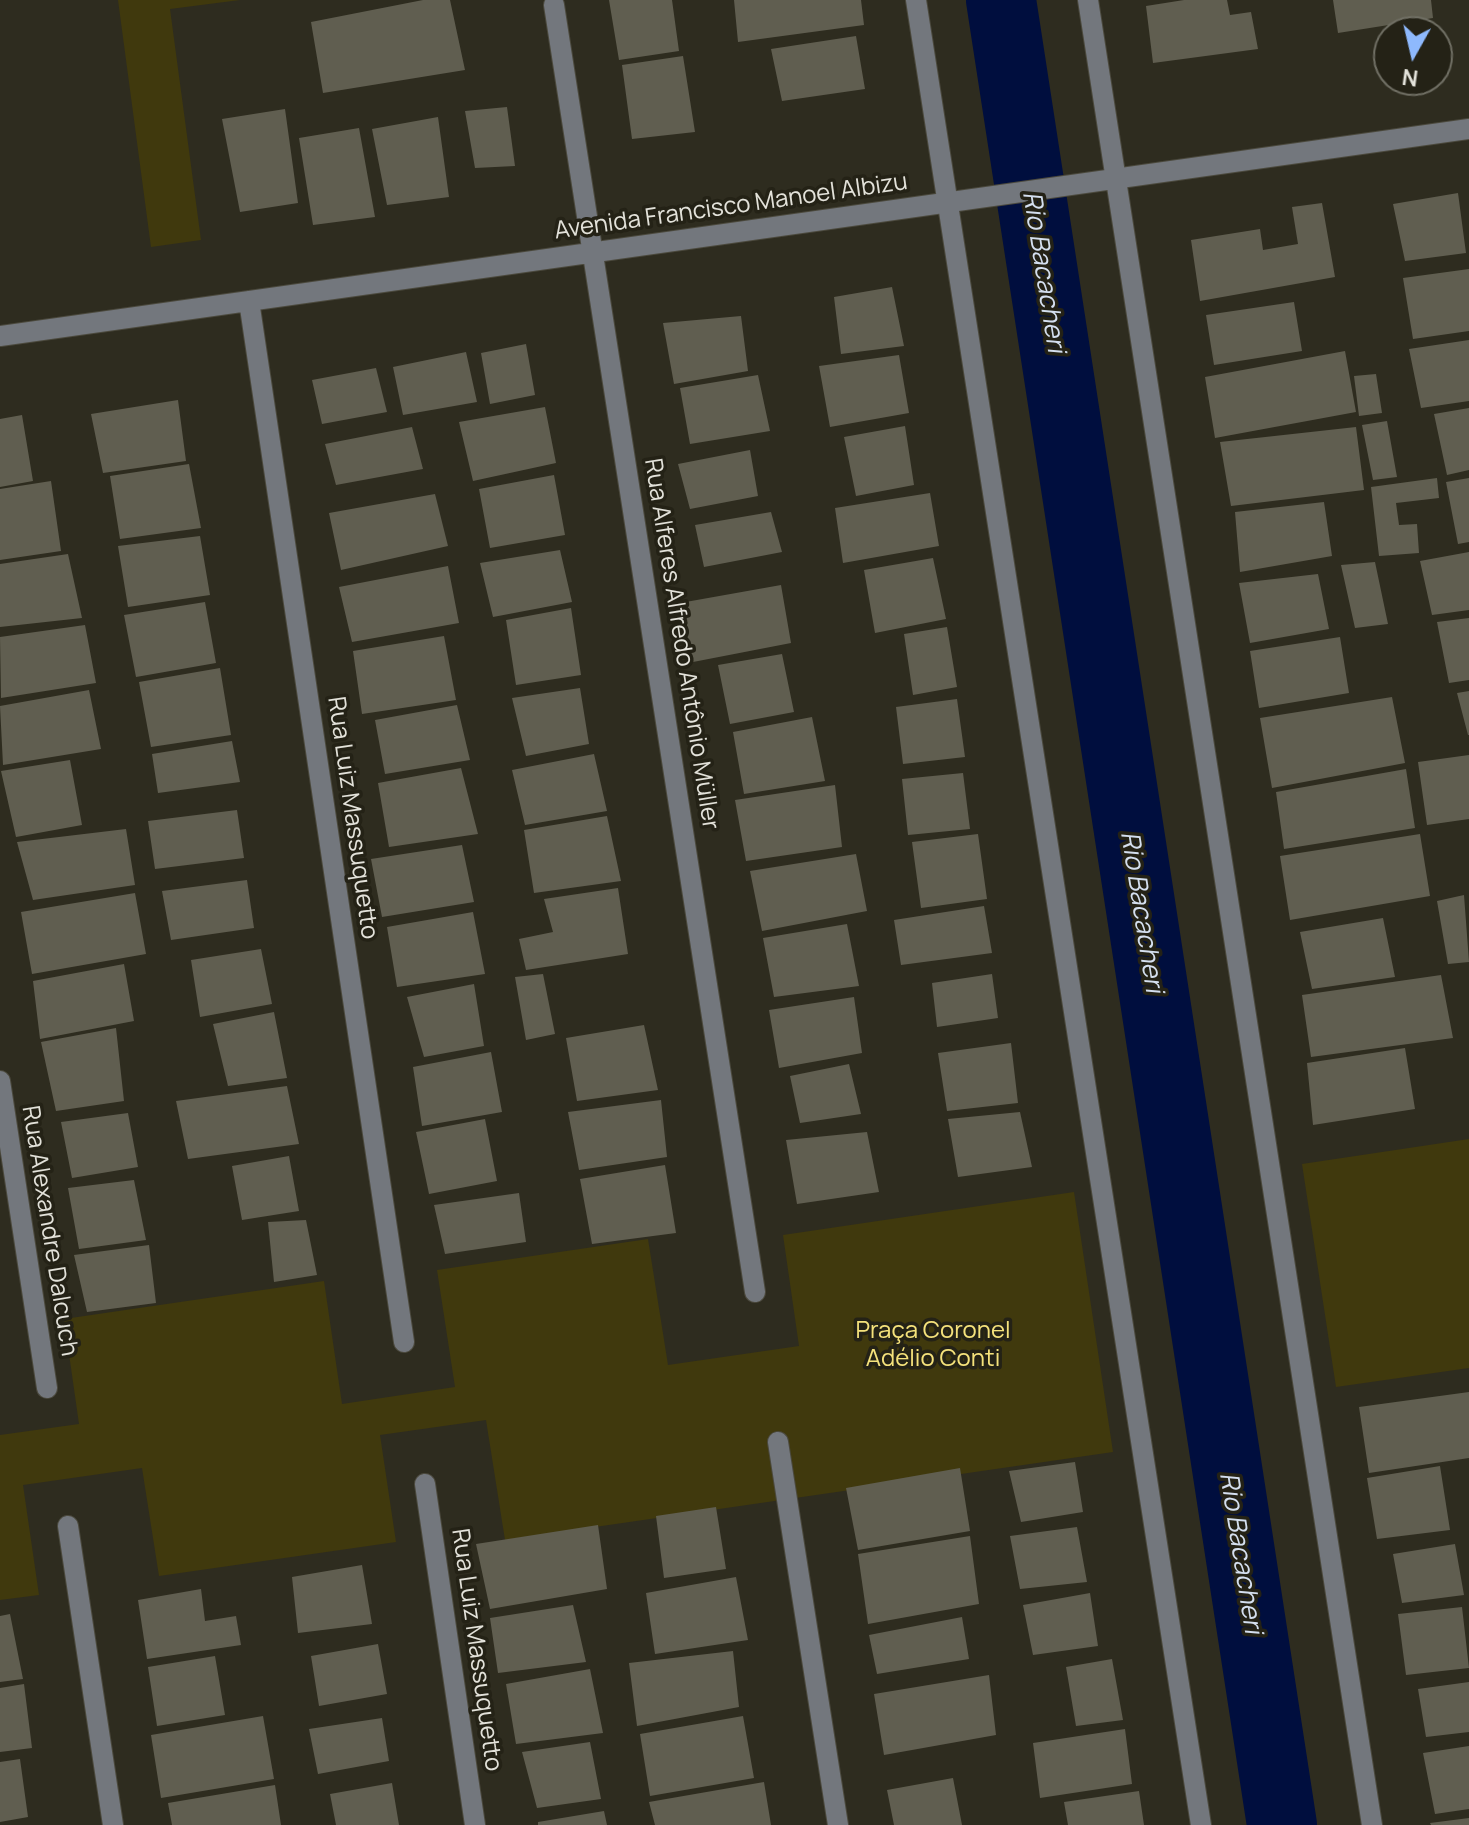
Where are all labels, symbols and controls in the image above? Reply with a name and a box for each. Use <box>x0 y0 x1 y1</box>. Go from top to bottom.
north arrow <box>1373 16 1453 96</box>
text: N <box>1400 62 1420 94</box>
street label: Avenida Francisco Manoel Albizu <box>552 168 910 246</box>
water label: Rio Bacacheri <box>1015 189 1071 355</box>
street label: Rua Alferes Alfredo Antônio Müller <box>637 456 725 832</box>
street label: Rua Luiz Massuquetto <box>321 695 383 941</box>
water label: Rio Bacacheri <box>1113 829 1169 995</box>
street label: Rua Alexandre Dalcuch <box>15 1104 83 1358</box>
park label: Praça Coronel Adélio Conti <box>855 1317 1011 1373</box>
water label: Rio Bacacheri <box>1212 1470 1268 1636</box>
street label: Rua Luiz Massuquetto <box>445 1527 507 1773</box>

